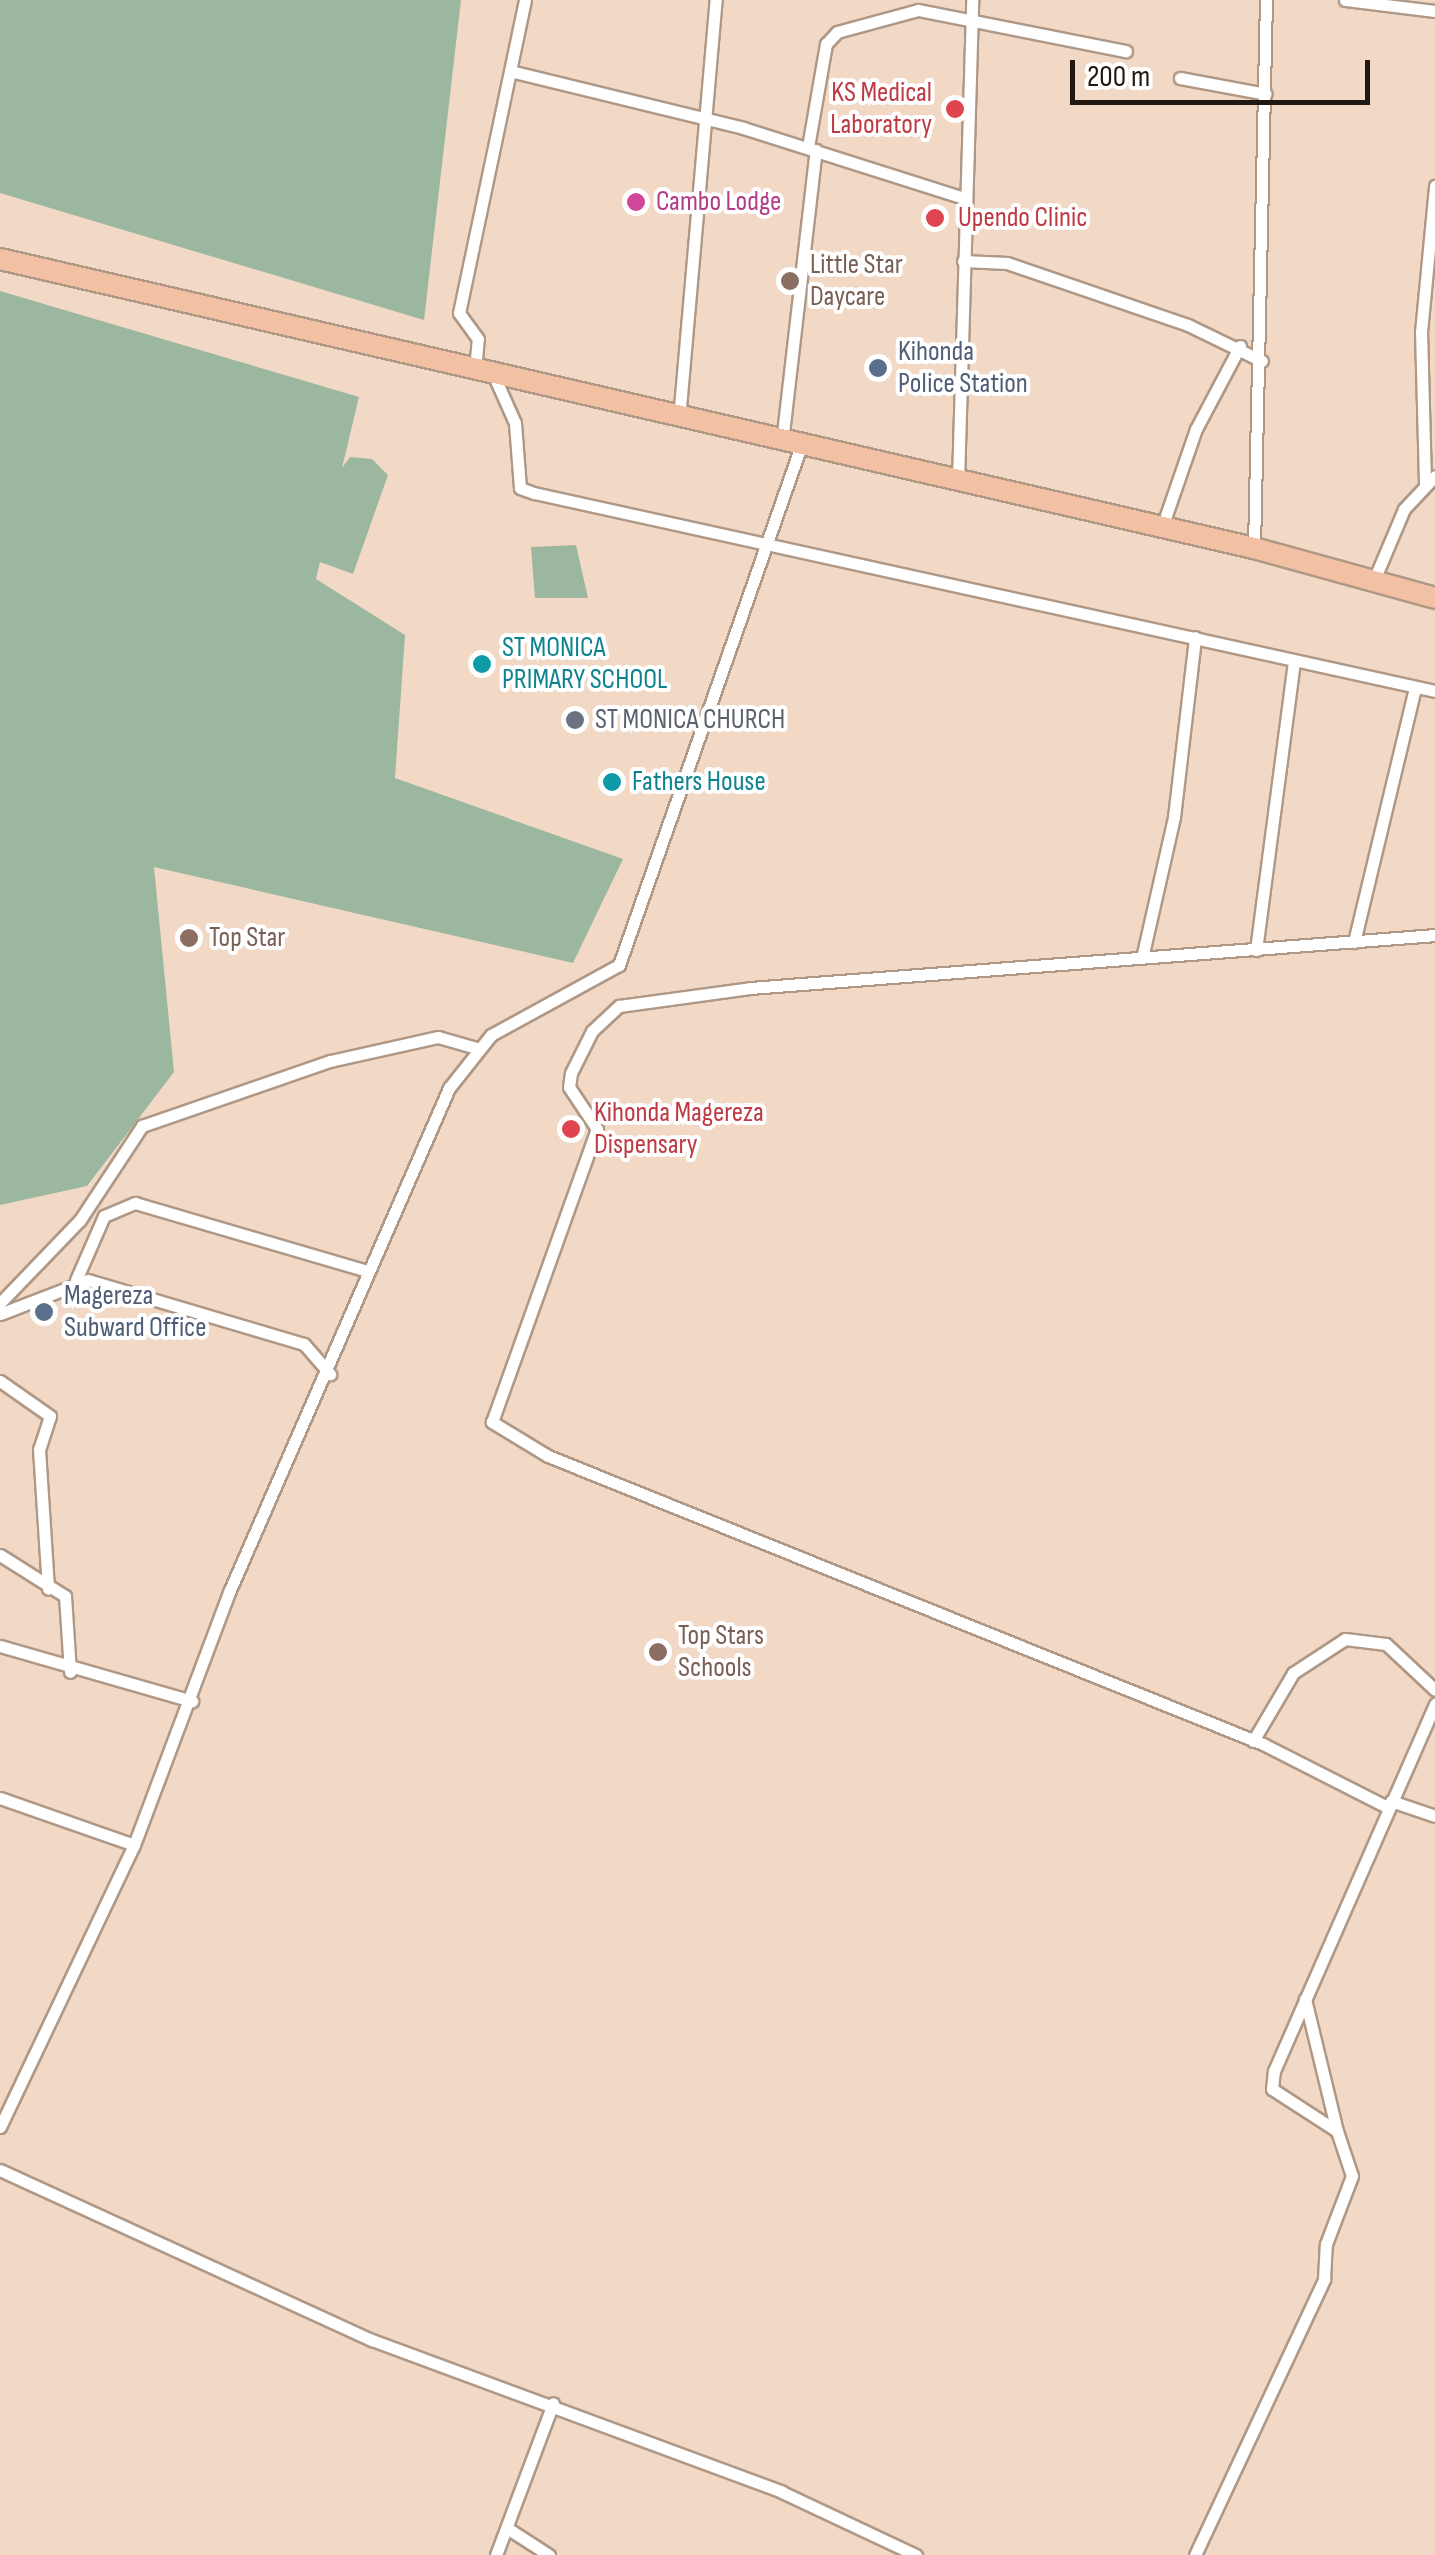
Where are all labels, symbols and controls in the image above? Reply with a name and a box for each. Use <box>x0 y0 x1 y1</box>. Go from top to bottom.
scale bar <box>1075 40 1375 102</box>
text: 200 m <box>1087 59 1150 95</box>
place label: KS Medical Laboratory <box>830 76 932 142</box>
marker: KS Medical Laboratory <box>942 96 968 122</box>
place label: Cambo Lodge <box>656 185 781 219</box>
marker: Cambo Lodge <box>625 191 647 213</box>
place label: Upendo Clinic <box>958 201 1087 235</box>
marker: Upendo Clinic <box>922 205 948 231</box>
place label: Little Star Daycare <box>810 248 903 314</box>
marker: Little Star Daycare <box>779 270 801 292</box>
place label: Kihonda Police Station <box>898 335 1028 401</box>
marker: Kihonda Police Station <box>867 357 889 379</box>
place label: ST MONICA PRIMARY SCHOOL <box>502 631 667 697</box>
marker: ST MONICA PRIMARY SCHOOL <box>471 653 493 675</box>
place label: ST MONICA CHURCH <box>595 703 785 737</box>
marker: ST MONICA CHURCH <box>564 709 586 731</box>
place label: Fathers House <box>632 765 766 799</box>
marker: Fathers House <box>601 771 623 793</box>
place label: Top Star <box>209 921 285 955</box>
marker: Top Star <box>178 927 200 949</box>
place label: Kihonda Magereza Dispensary <box>594 1096 764 1162</box>
marker: Kihonda Magereza Dispensary <box>558 1116 584 1142</box>
place label: Magereza Subward Office <box>64 1279 206 1345</box>
marker: Magereza Subward Office <box>33 1301 55 1323</box>
place label: Top Stars Schools <box>678 1619 764 1685</box>
marker: Top Stars Schools <box>647 1641 669 1663</box>

